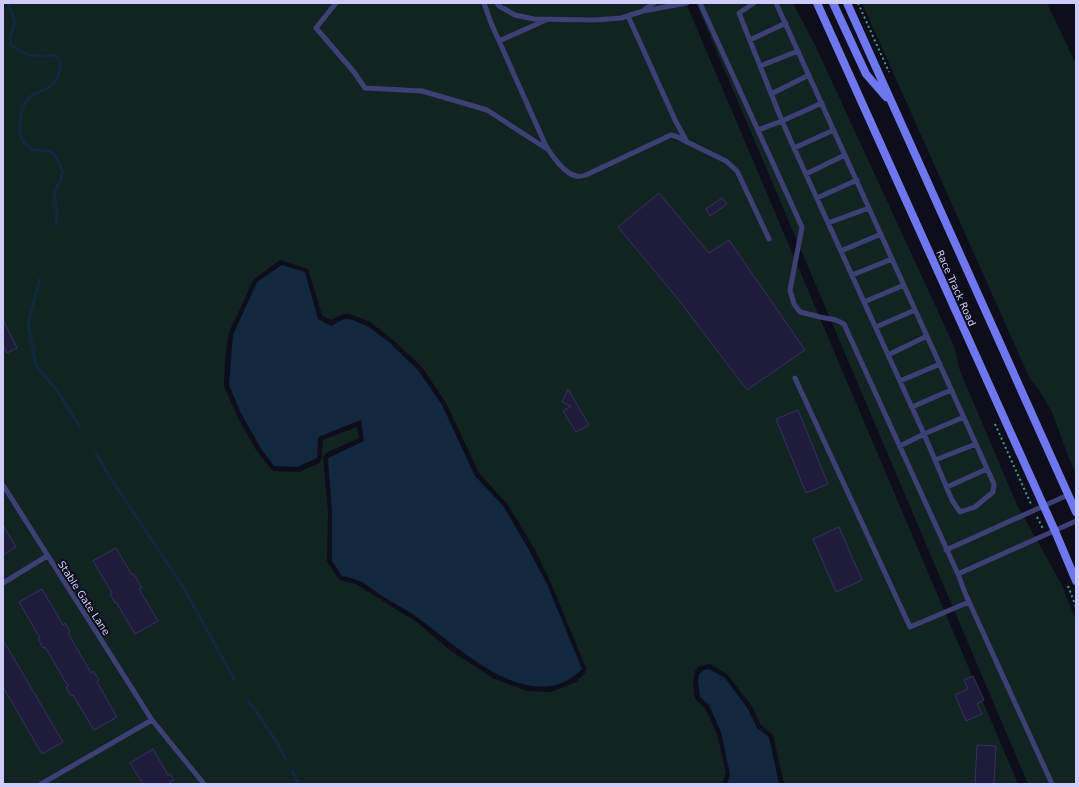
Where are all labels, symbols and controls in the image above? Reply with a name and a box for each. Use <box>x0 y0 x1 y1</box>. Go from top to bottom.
street label: Race Track Road <box>934 248 978 328</box>
street label: Stable Gate Lane <box>56 559 112 637</box>

